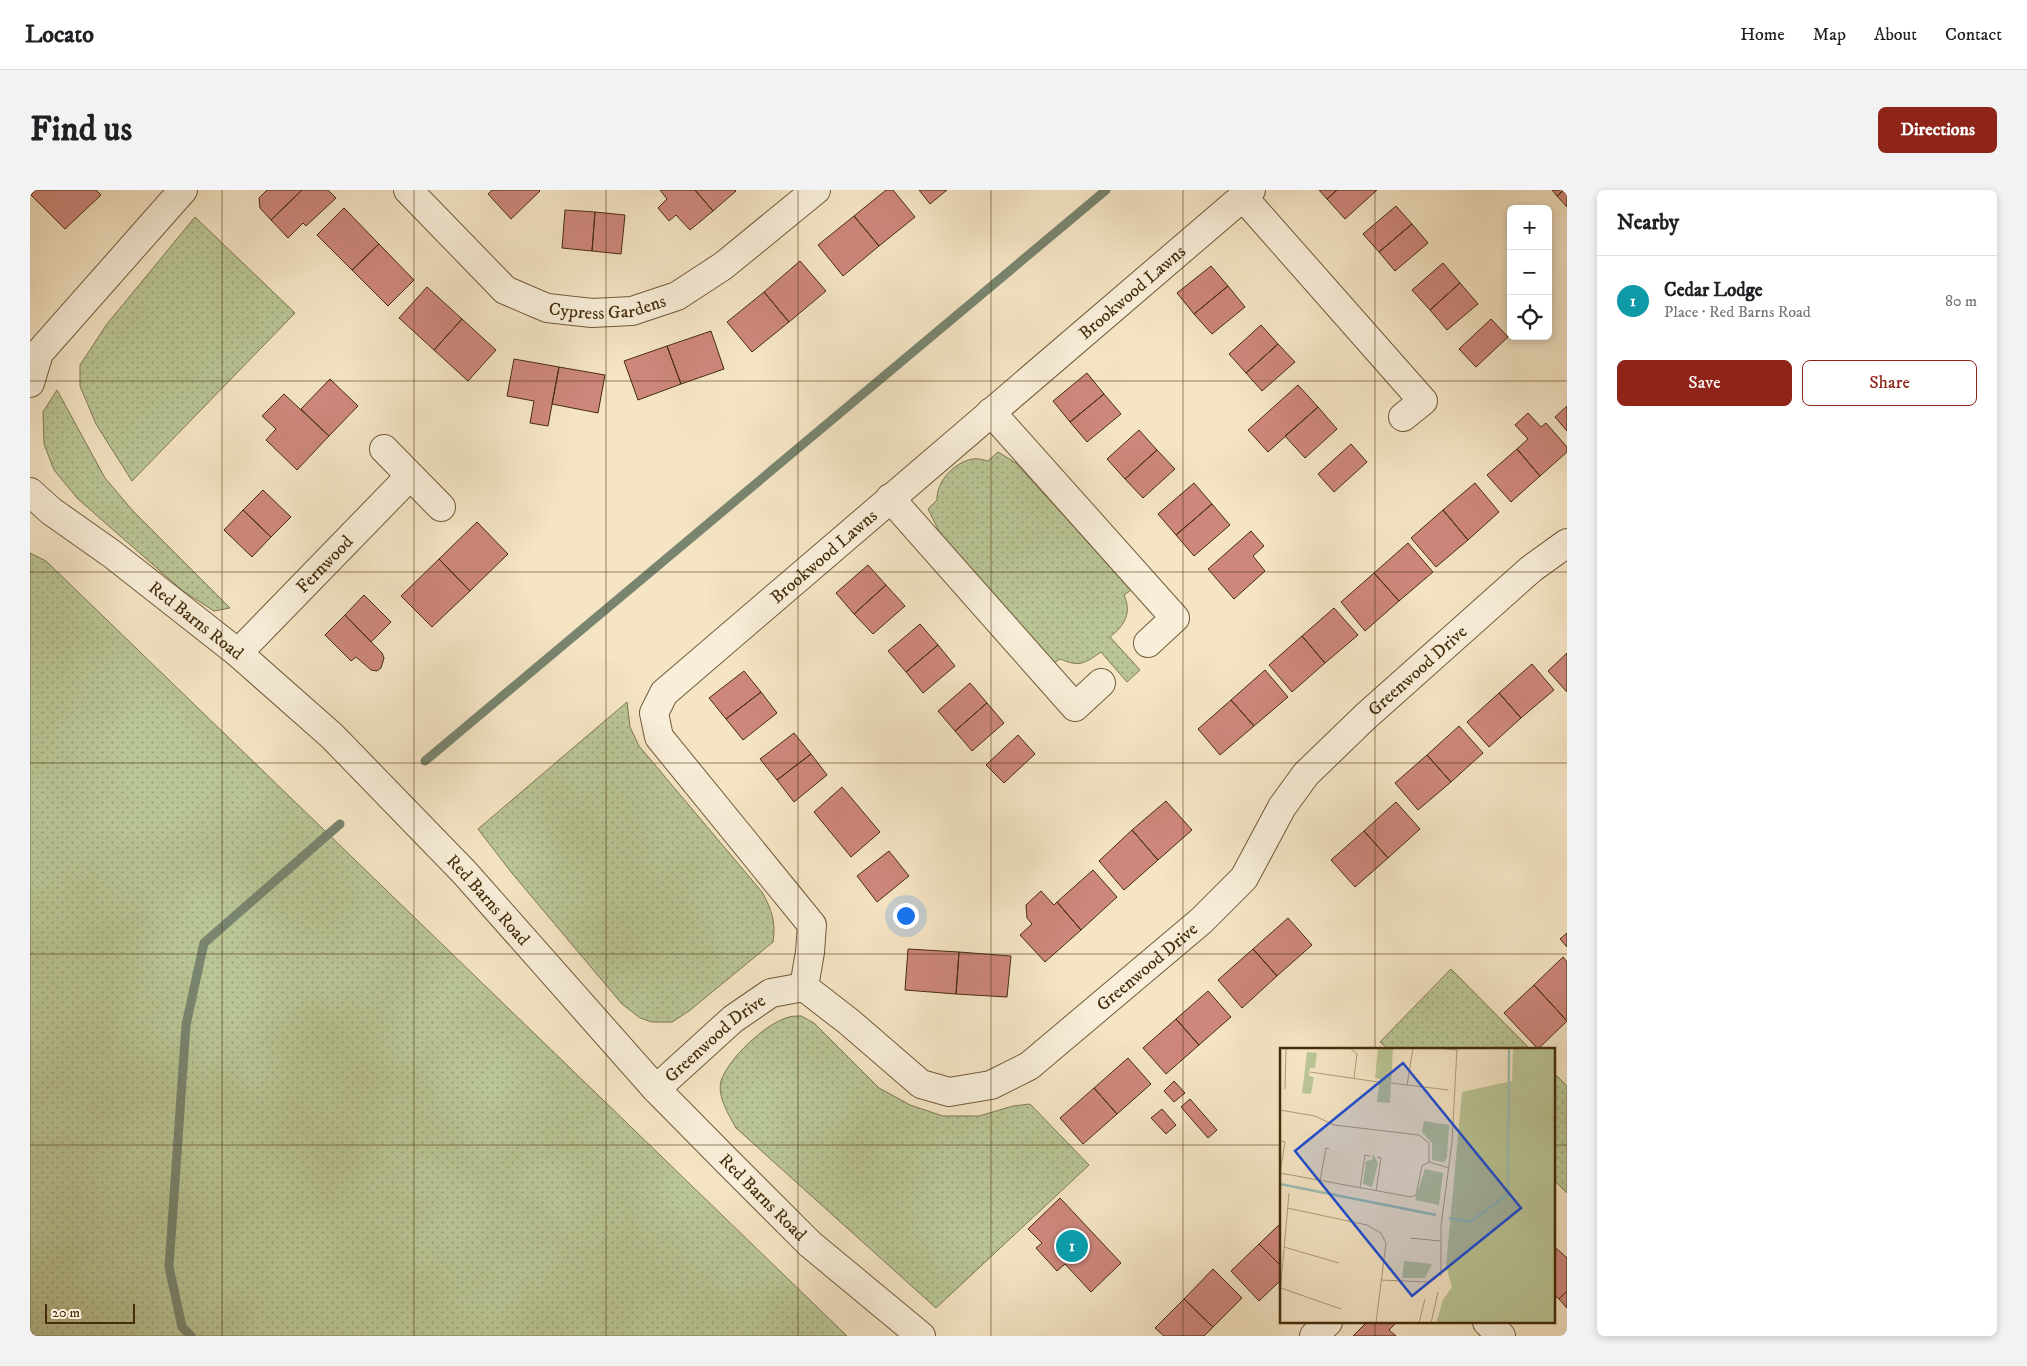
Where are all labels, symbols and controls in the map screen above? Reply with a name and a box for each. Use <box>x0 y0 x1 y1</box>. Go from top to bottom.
text: Locato <box>25 20 94 50</box>
text: Home <box>1740 24 1785 46</box>
text: Map <box>1813 24 1846 46</box>
text: About <box>1874 24 1917 46</box>
text: Contact <box>1945 24 2002 46</box>
button: Directions <box>1878 107 1997 153</box>
text: Find us <box>30 108 132 152</box>
map controls <box>1507 205 1552 340</box>
button: + <box>1507 205 1552 250</box>
text: Nearby <box>1617 210 1679 236</box>
street label: Brookwood Lawns <box>1075 241 1190 345</box>
button: − <box>1507 250 1552 295</box>
text: Cedar Lodge <box>1664 279 1763 302</box>
street label: Cypress Gardens <box>548 291 669 325</box>
text: 1 <box>1630 291 1636 311</box>
text: 80 m <box>1945 291 1977 311</box>
button: locate <box>1507 295 1552 340</box>
text: Place · Red Barns Road <box>1664 302 1811 322</box>
button: Save <box>1617 360 1792 406</box>
button: Share <box>1802 360 1977 406</box>
street label: Brookwood Lawns <box>766 505 882 609</box>
street label: Fernwood <box>292 531 358 598</box>
street label: Red Barns Road <box>144 577 247 665</box>
street label: Greenwood Drive <box>1364 621 1472 721</box>
street label: Red Barns Road <box>441 850 534 950</box>
your location <box>893 903 919 929</box>
street label: Greenwood Drive <box>1092 919 1203 1016</box>
street label: Greenwood Drive <box>661 990 770 1088</box>
inset map <box>1280 1048 1554 1324</box>
street label: Red Barns Road <box>714 1150 811 1246</box>
pin: 1 <box>1056 1227 1088 1265</box>
scale bar <box>45 1301 135 1324</box>
text: 20 m <box>52 1304 80 1322</box>

